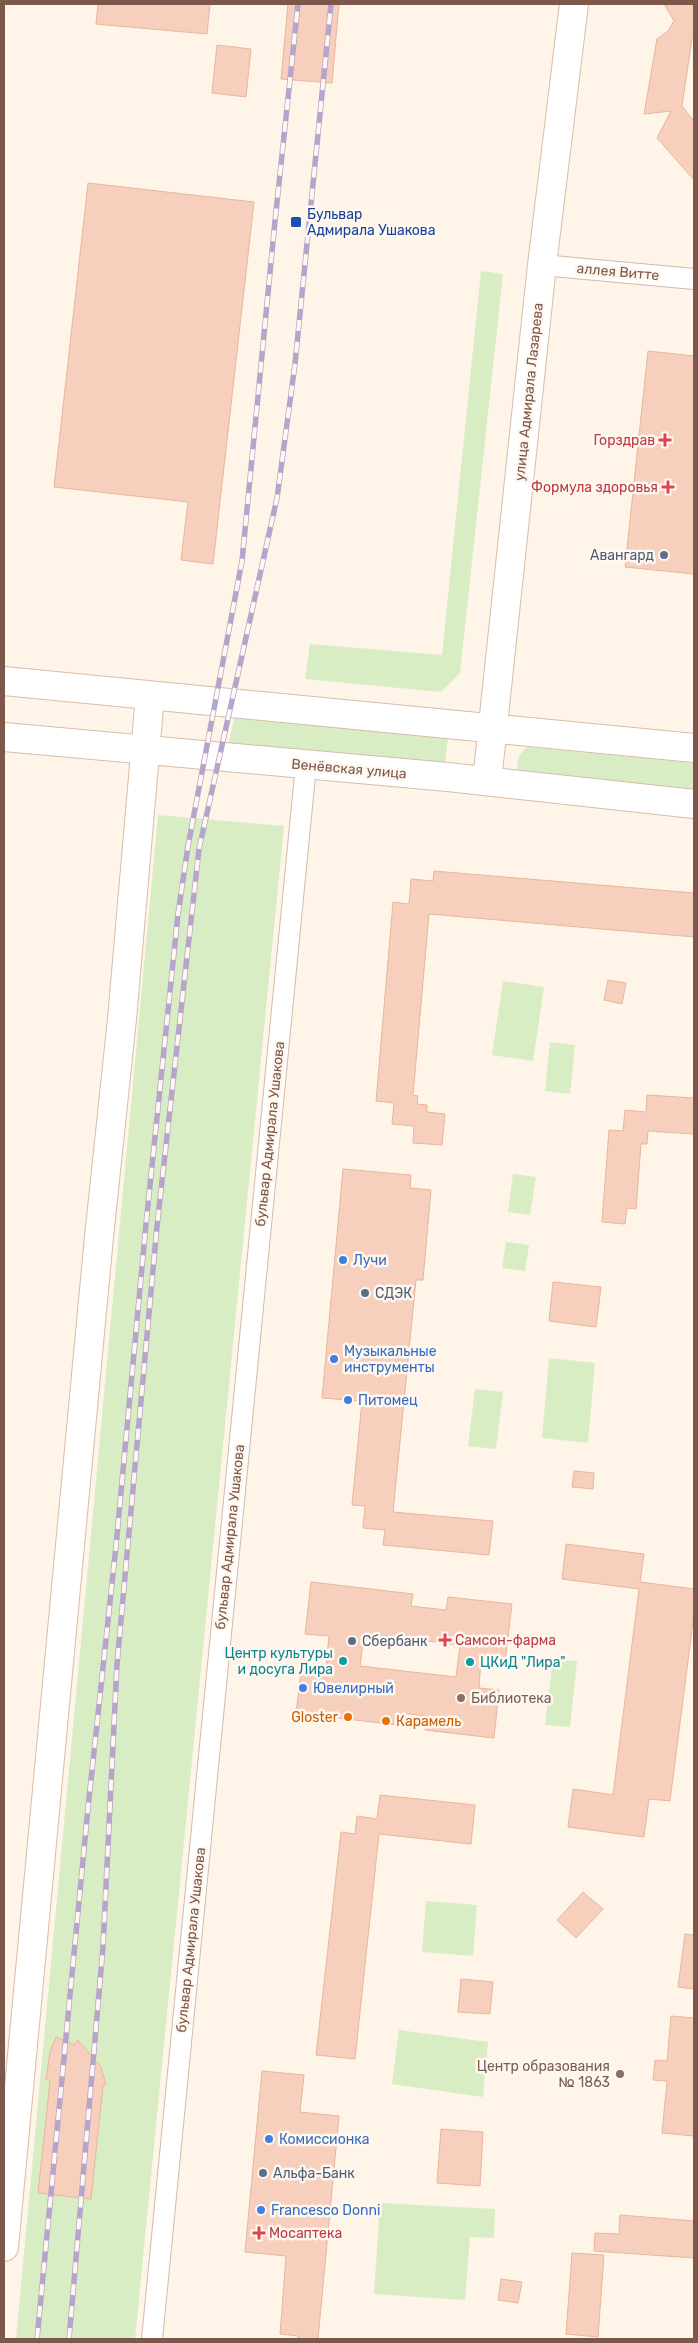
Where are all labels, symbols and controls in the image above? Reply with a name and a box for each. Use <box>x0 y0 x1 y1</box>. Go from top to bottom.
place label: Бульвар Адмирала Ушакова <box>307 206 435 239</box>
marker: Бульвар Адмирала Ушакова <box>289 215 303 229</box>
street label: аллея Витте <box>576 260 660 284</box>
street label: улица Адмирала Лазарева <box>511 302 547 482</box>
place label: Горздрав <box>594 432 655 449</box>
marker: Горздрав <box>659 434 671 446</box>
place label: Формула здоровья <box>531 479 658 496</box>
marker: Формула здоровья <box>662 481 674 493</box>
place label: Авангард <box>590 547 654 564</box>
marker: Авангард <box>658 549 670 561</box>
street label: Венёвская улица <box>291 755 407 783</box>
street label: бульвар Адмирала Ушакова <box>252 1040 288 1228</box>
place label: Лучи <box>353 1252 387 1269</box>
marker: Лучи <box>337 1254 349 1266</box>
place label: СДЭК <box>375 1285 412 1302</box>
marker: СДЭК <box>359 1287 371 1299</box>
place label: Музыкальные инструменты <box>344 1343 437 1376</box>
marker: Музыкальные инструменты <box>328 1353 340 1365</box>
place label: Питомец <box>358 1392 418 1409</box>
marker: Питомец <box>342 1394 354 1406</box>
street label: бульвар Адмирала Ушакова <box>212 1443 248 1631</box>
place label: Самсон-фарма <box>455 1632 556 1649</box>
place label: Сбербанк <box>362 1633 428 1650</box>
marker: Самсон-фарма <box>439 1634 451 1646</box>
marker: Сбербанк <box>346 1635 358 1647</box>
place label: Центр культуры и досуга Лира <box>224 1645 333 1678</box>
place label: ЦКиД "Лира" <box>480 1654 566 1671</box>
marker: Центр культуры и досуга Лира <box>337 1655 349 1667</box>
marker: ЦКиД "Лира" <box>464 1656 476 1668</box>
place label: Ювелирный <box>313 1680 394 1697</box>
marker: Ювелирный <box>297 1682 309 1694</box>
place label: Библиотека <box>471 1690 552 1707</box>
marker: Библиотека <box>455 1692 467 1704</box>
place label: Gloster <box>291 1709 339 1726</box>
marker: Gloster <box>342 1711 354 1723</box>
place label: Карамель <box>396 1713 461 1730</box>
marker: Карамель <box>380 1715 392 1727</box>
street label: бульвар Адмирала Ушакова <box>173 1846 209 2034</box>
place label: Центр образования № 1863 <box>477 2058 610 2091</box>
marker: Центр образования № 1863 <box>614 2068 626 2080</box>
place label: Комиссионка <box>279 2131 369 2148</box>
marker: Комиссионка <box>263 2133 275 2145</box>
place label: Альфа-Банк <box>273 2165 355 2182</box>
marker: Альфа-Банк <box>257 2167 269 2179</box>
place label: Francesco Donni <box>271 2202 380 2219</box>
marker: Francesco Donni <box>255 2204 267 2216</box>
place label: Мосаптека <box>269 2225 342 2242</box>
marker: Мосаптека <box>253 2227 265 2239</box>

